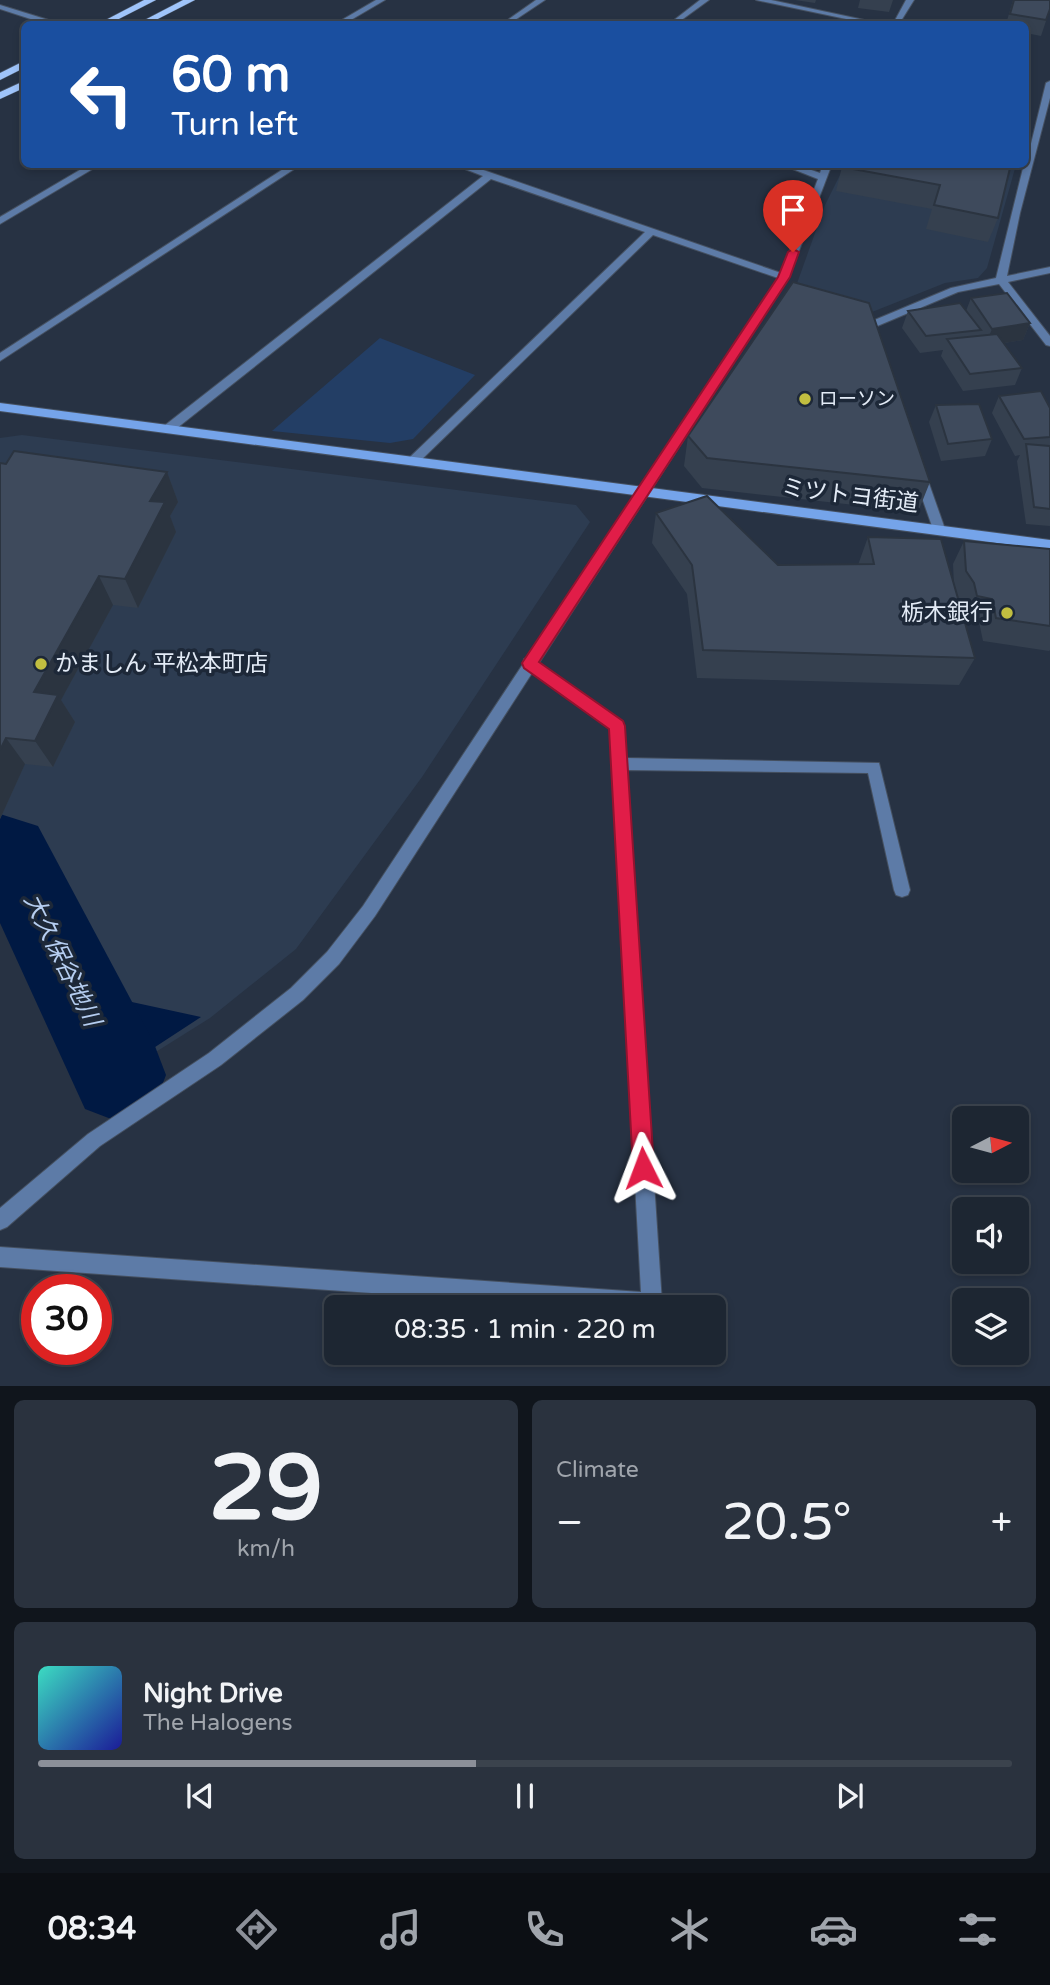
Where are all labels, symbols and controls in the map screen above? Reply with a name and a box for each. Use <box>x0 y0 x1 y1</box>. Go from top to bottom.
text: 60 m <box>171 46 290 105</box>
icon: left <box>56 49 147 140</box>
text: Turn left <box>171 106 298 144</box>
pin <box>763 180 823 252</box>
icon: arrive <box>774 191 812 229</box>
place label: ローソン <box>819 388 895 410</box>
marker: ローソン <box>797 391 813 407</box>
street label: ミツトヨ街道 <box>780 474 920 518</box>
place label: 栃木銀行 <box>901 599 993 627</box>
marker: 栃木銀行 <box>999 605 1015 621</box>
place label: かましん 平松本町店 <box>55 650 268 678</box>
marker: かましん 平松本町店 <box>33 656 49 672</box>
water label: 大久保谷地川 <box>17 889 108 1034</box>
north arrow <box>952 1106 1029 1183</box>
map controls <box>952 1106 1029 1365</box>
position arrow <box>606 1131 680 1205</box>
button: sound <box>952 1197 1029 1274</box>
speed limit sign: 30 <box>21 1274 112 1365</box>
button: layers <box>952 1288 1029 1365</box>
text: 08:35 · 1 min · 220 m <box>394 1314 656 1345</box>
text: 29 <box>209 1434 323 1544</box>
text: Climate <box>556 1456 639 1484</box>
text: 20.5° <box>722 1491 852 1554</box>
text: − <box>556 1500 583 1546</box>
text: + <box>991 1500 1012 1546</box>
text: km/h <box>237 1535 295 1563</box>
text: Night Drive <box>143 1678 283 1709</box>
text: The Halogens <box>143 1709 292 1737</box>
icon: previous <box>181 1777 219 1815</box>
icon: pause <box>506 1777 544 1815</box>
icon: next <box>831 1777 869 1815</box>
icon: directions <box>232 1905 281 1954</box>
icon: music <box>376 1905 425 1954</box>
icon: phone <box>520 1905 569 1954</box>
icon: climate <box>665 1905 714 1954</box>
icon: car <box>809 1905 858 1954</box>
icon: filters <box>953 1905 1002 1954</box>
text: 08:34 <box>48 1910 136 1948</box>

